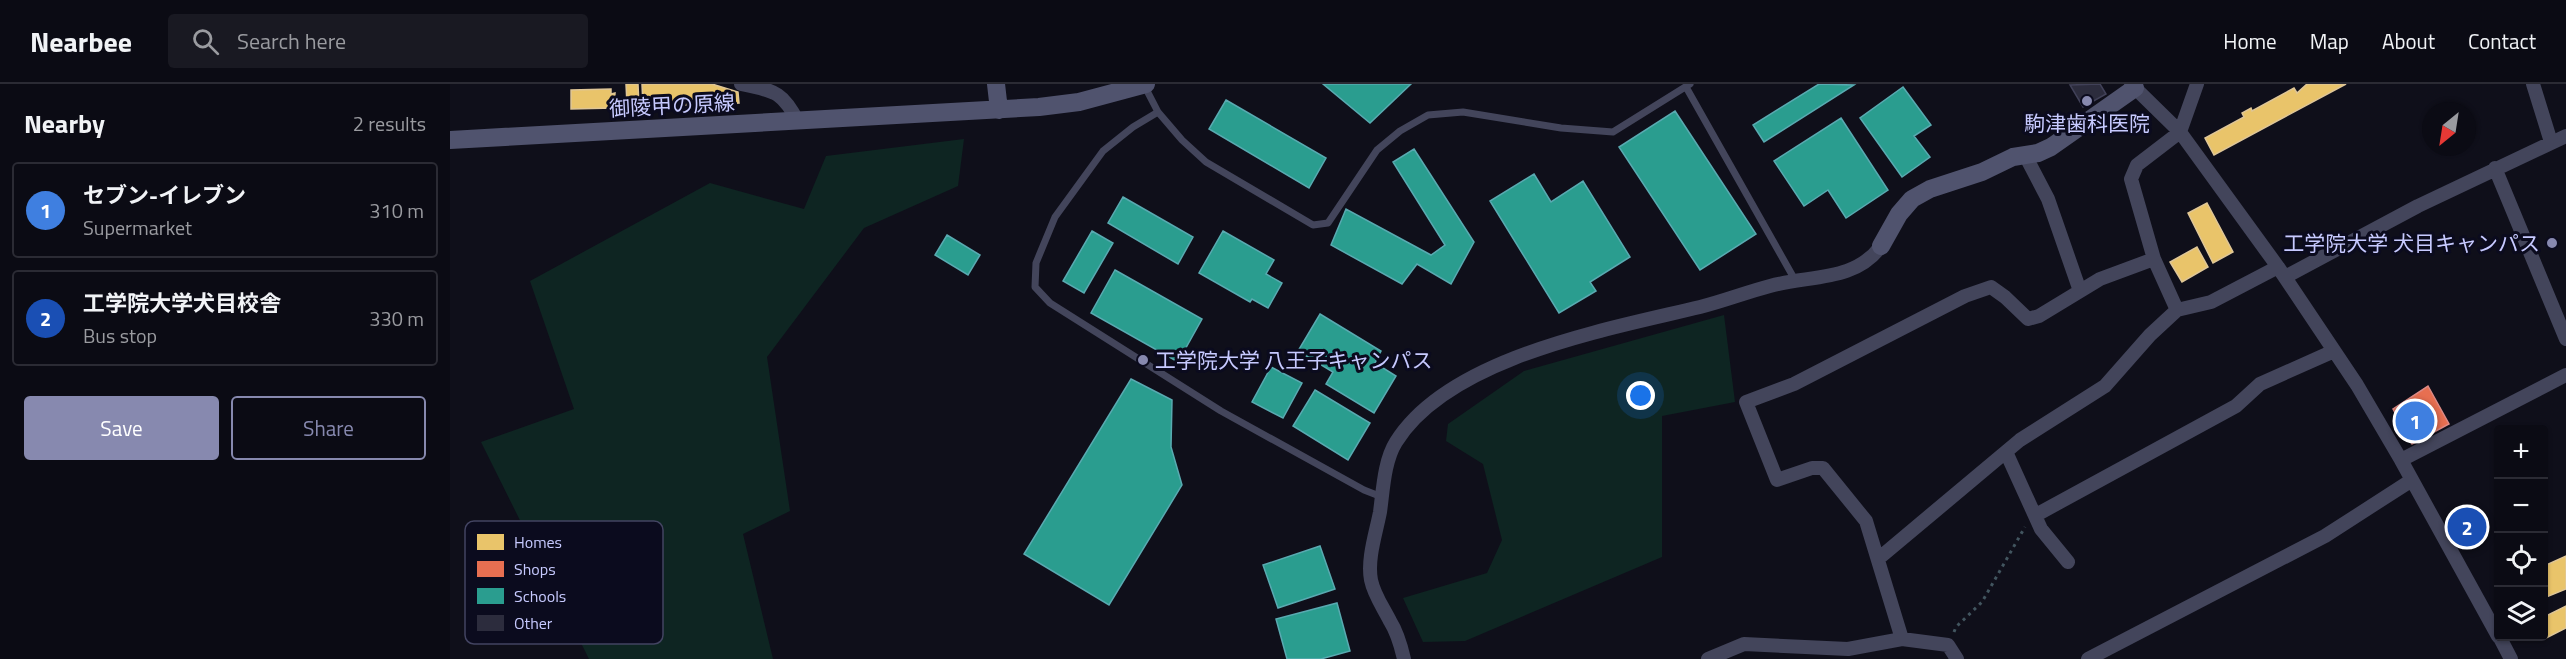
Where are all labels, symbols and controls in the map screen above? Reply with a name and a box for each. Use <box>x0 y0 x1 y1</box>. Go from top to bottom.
search box <box>168 14 588 68</box>
text: Nearbee <box>30 20 132 63</box>
text: Search here <box>237 24 346 58</box>
icon: search <box>189 25 222 58</box>
text: Home <box>2223 25 2277 57</box>
text: Map <box>2310 25 2349 57</box>
text: About <box>2382 25 2435 57</box>
text: Contact <box>2468 25 2536 57</box>
street label: 御陵甲の原線 <box>608 86 736 124</box>
marker: 駒津歯科医院 <box>2080 94 2094 108</box>
north arrow <box>2422 102 2476 156</box>
text: Nearby <box>24 104 105 143</box>
place label: 駒津歯科医院 <box>2024 107 2150 139</box>
text: 2 results <box>353 108 426 139</box>
text: セブン-イレブン <box>83 178 246 212</box>
text: 1 <box>40 195 51 226</box>
text: 310 m <box>369 195 424 226</box>
text: Supermarket <box>83 212 192 243</box>
place label: 工学院大学 犬目キャンパス <box>2283 227 2540 259</box>
marker: 工学院大学 犬目キャンパス <box>2545 236 2559 250</box>
text: 工学院大学犬目校舎 <box>83 286 281 320</box>
text: 2 <box>40 303 51 334</box>
text: 330 m <box>369 303 424 334</box>
text: Bus stop <box>83 320 157 351</box>
place label: 工学院大学 八王子キャンパス <box>1155 344 1433 376</box>
marker: 工学院大学 八王子キャンパス <box>1136 353 1150 367</box>
your location <box>1626 381 1655 410</box>
button: Save <box>24 396 219 460</box>
button: Share <box>231 396 426 460</box>
pin: 1 <box>2396 398 2434 444</box>
map controls <box>2494 425 2548 641</box>
button: + <box>2494 425 2548 479</box>
button: − <box>2494 479 2548 533</box>
pin: 2 <box>2448 504 2486 550</box>
legend <box>465 521 663 644</box>
text: Homes <box>514 530 562 554</box>
button: locate <box>2494 533 2548 587</box>
text: Shops <box>514 557 556 581</box>
text: Schools <box>514 584 566 608</box>
button: layers <box>2494 587 2548 641</box>
text: Other <box>514 611 553 635</box>

